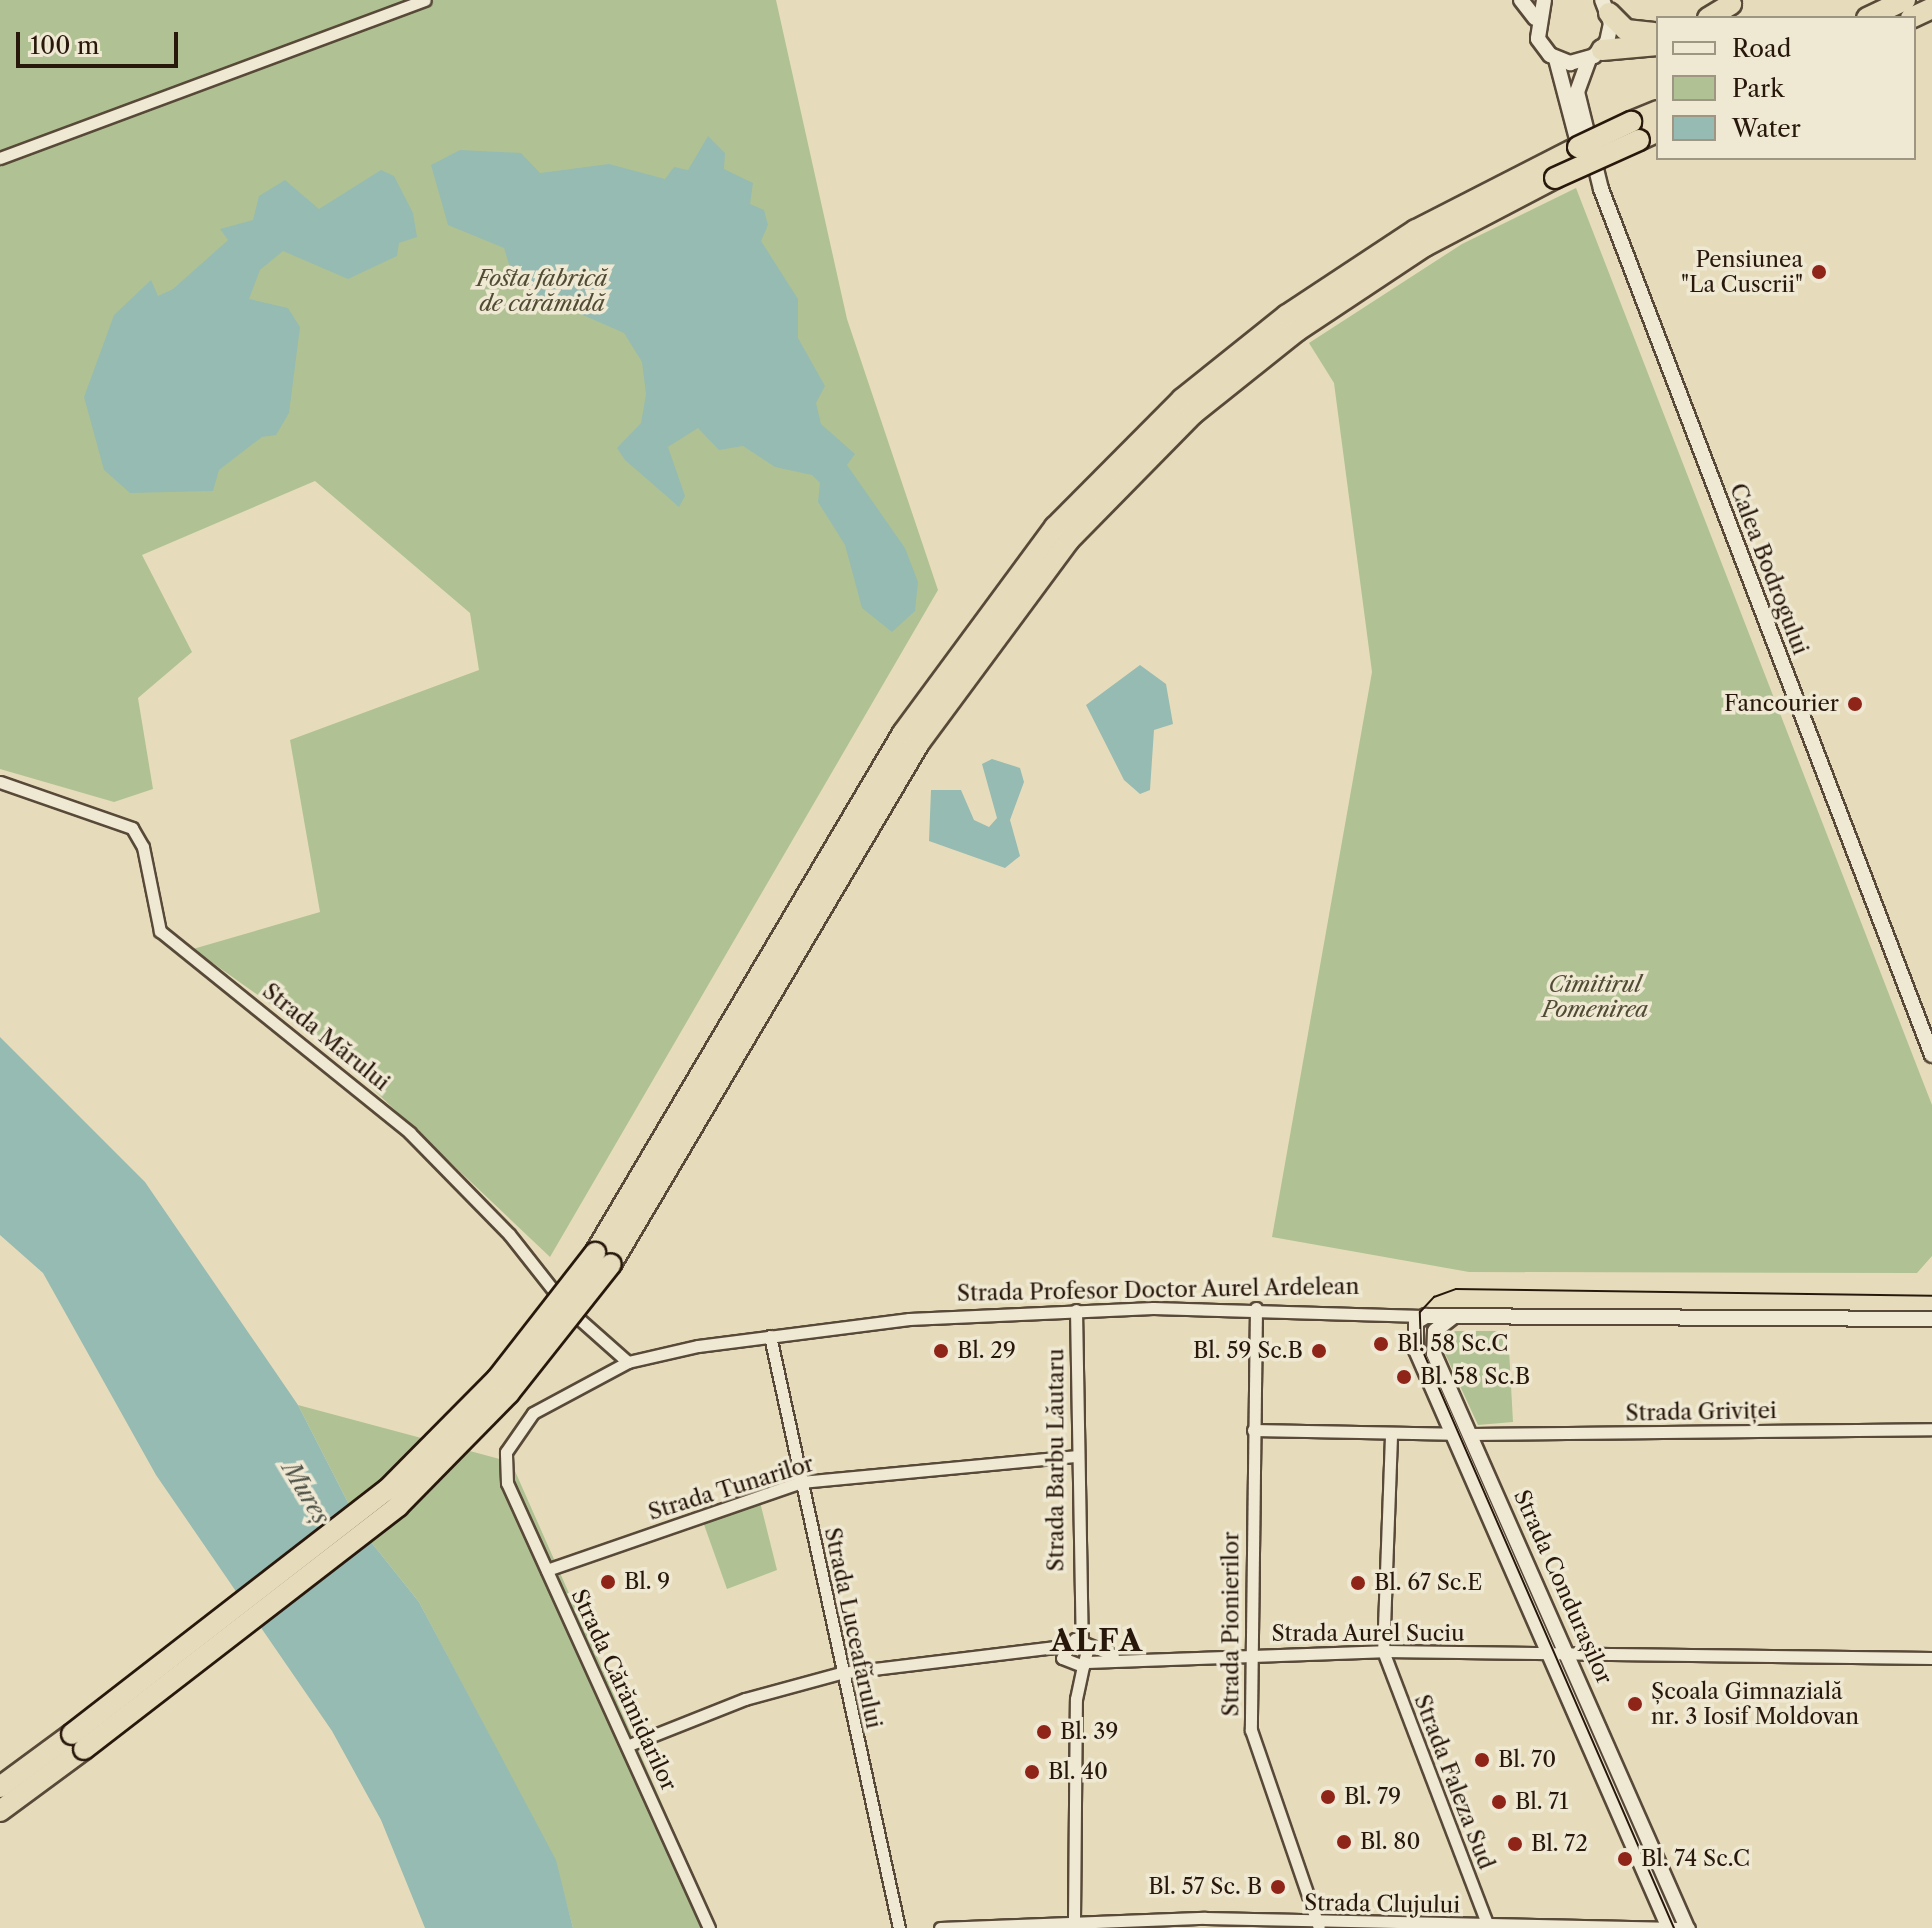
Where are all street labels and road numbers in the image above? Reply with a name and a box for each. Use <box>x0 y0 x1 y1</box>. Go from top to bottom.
street label: Calea Bodrogului <box>1724 480 1814 658</box>
street label: Strada Mărului <box>257 978 395 1096</box>
street label: Strada Profesor Doctor Aurel Ardelean <box>955 1273 1361 1307</box>
street label: Strada Barbu Lăutaru <box>1043 1348 1069 1572</box>
street label: Strada Griviței <box>1625 1397 1777 1427</box>
street label: Strada Tunarilor <box>645 1450 817 1526</box>
street label: Strada Condurașilor <box>1508 1486 1618 1688</box>
street label: Strada Luceafărului <box>819 1525 887 1731</box>
street label: Strada Pionierilor <box>1218 1531 1244 1717</box>
street label: Strada Cărămidarilor <box>566 1585 682 1795</box>
street label: Strada Aurel Suciu <box>1271 1621 1465 1647</box>
street label: Strada Faleza Sud <box>1408 1691 1500 1873</box>
street label: Strada Clujului <box>1304 1889 1460 1919</box>

